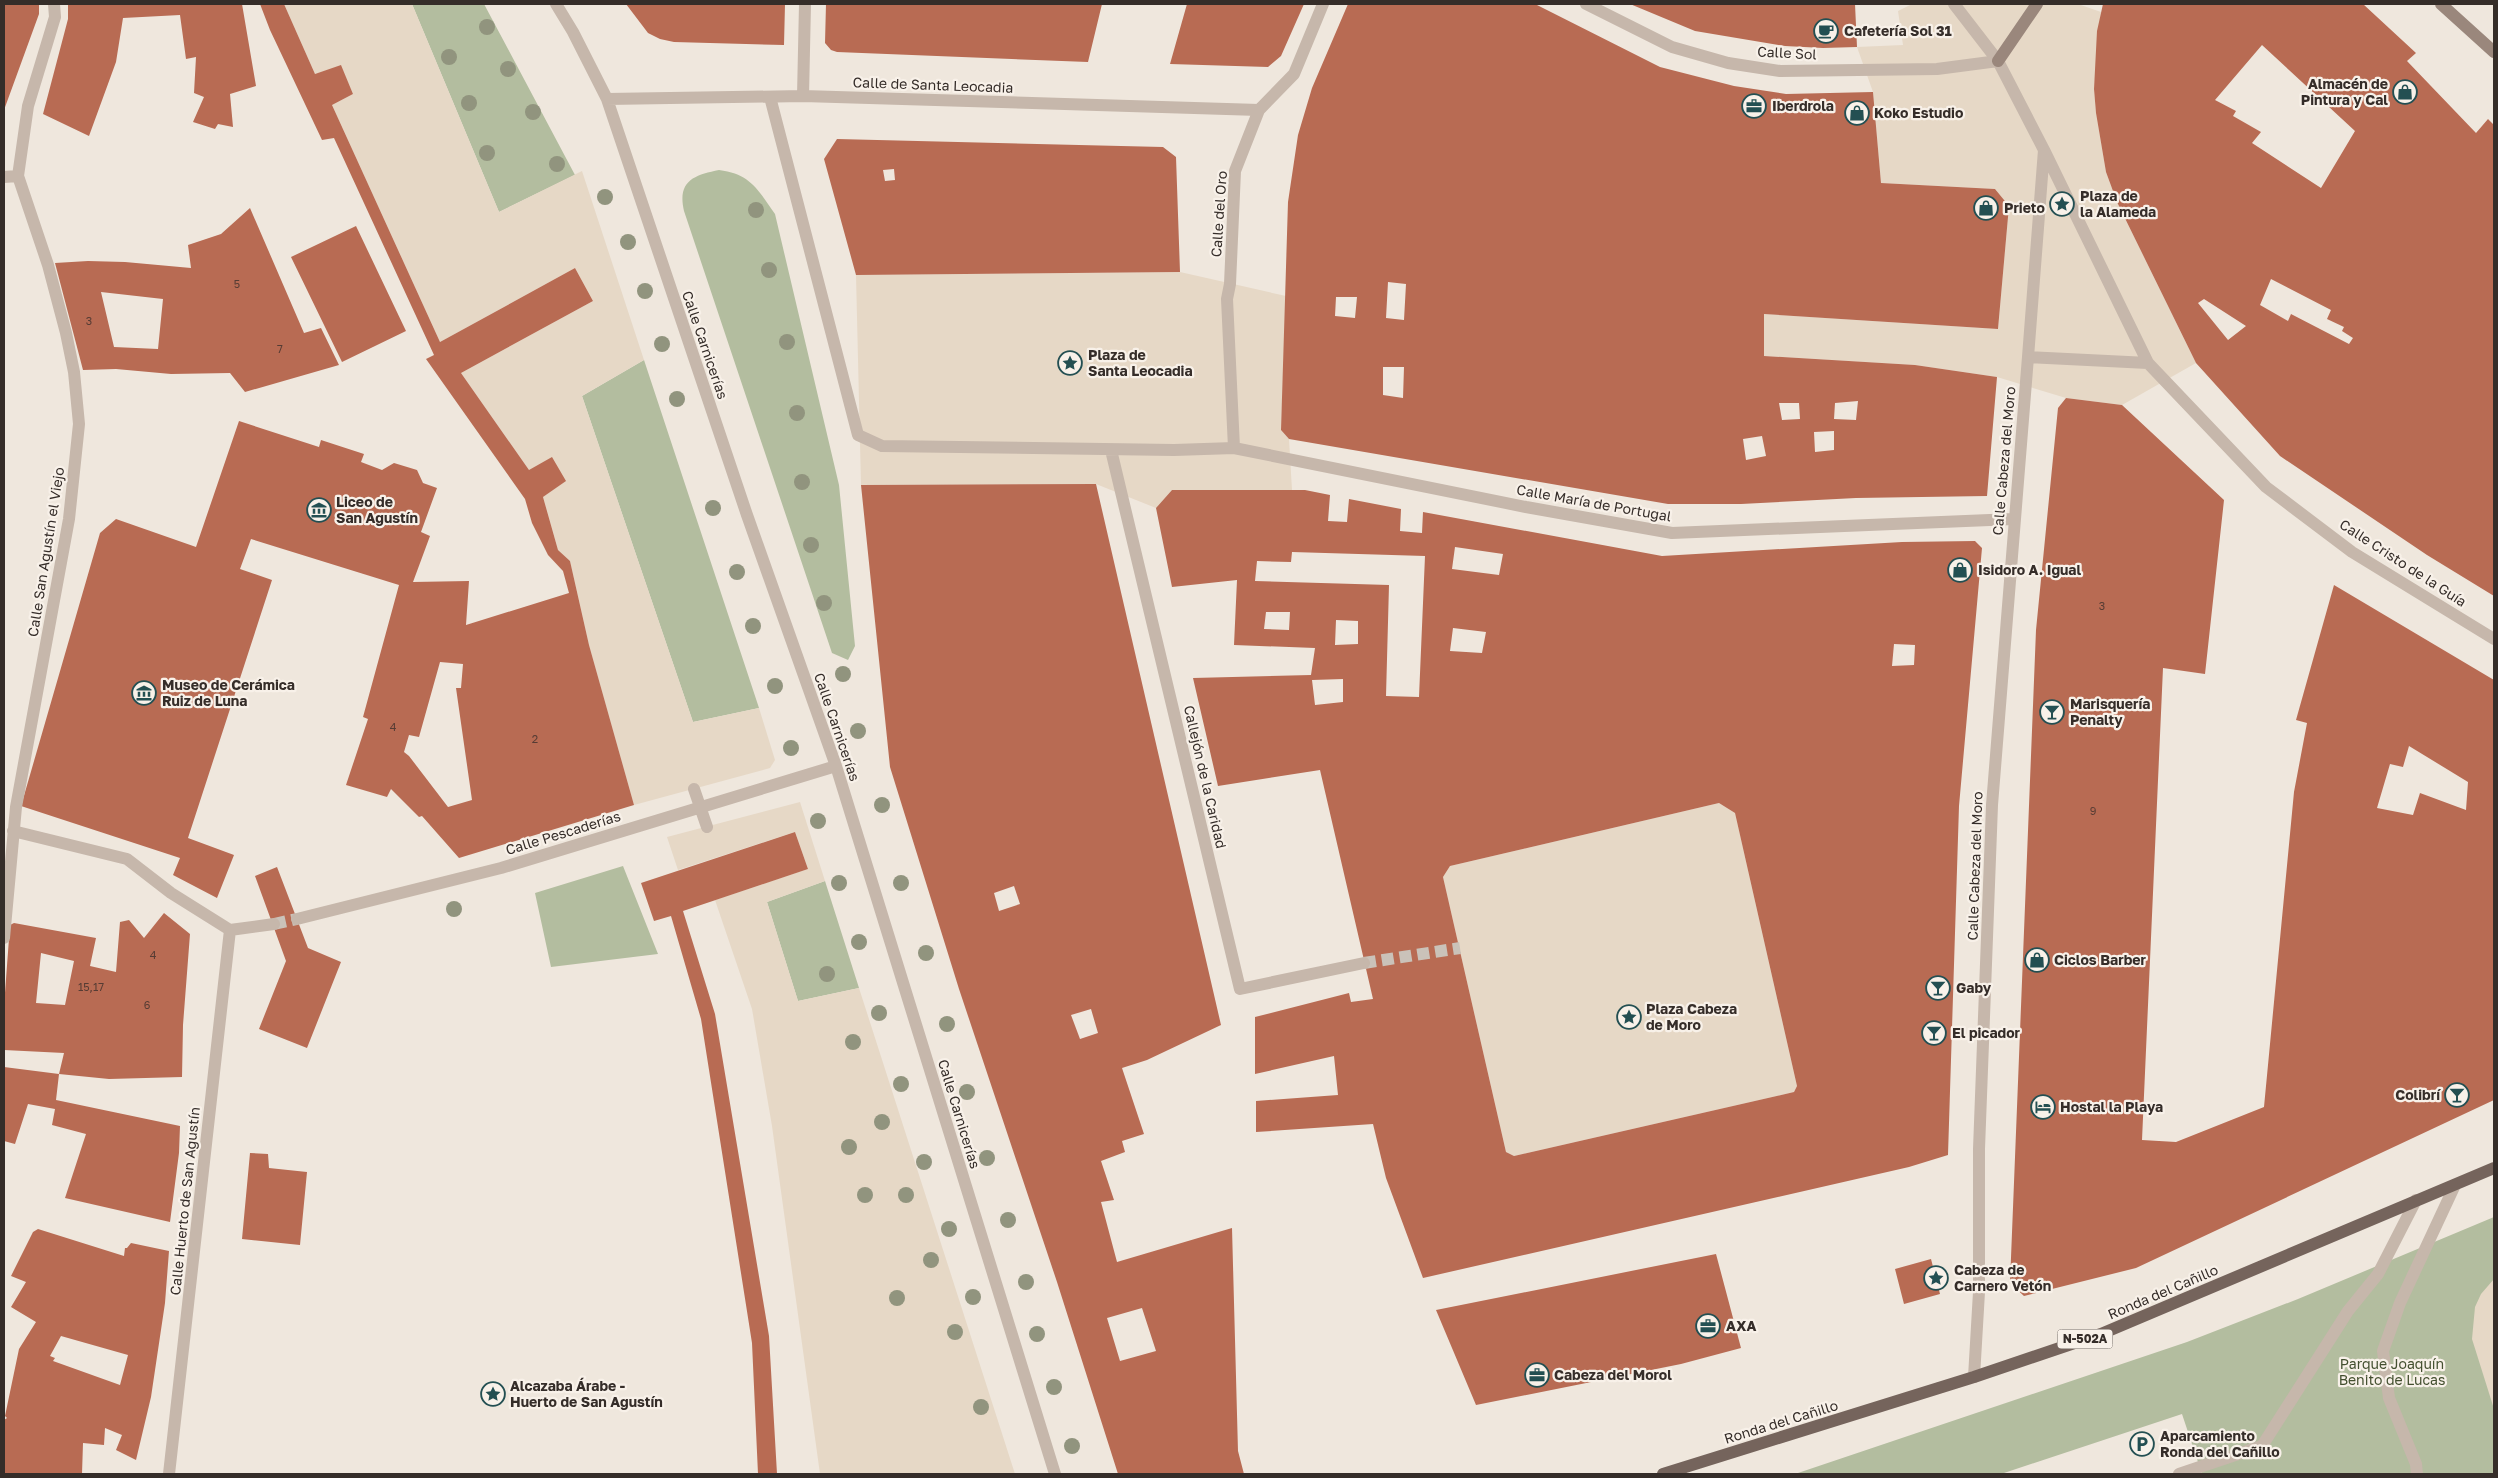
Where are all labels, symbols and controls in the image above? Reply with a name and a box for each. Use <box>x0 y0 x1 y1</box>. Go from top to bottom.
cafe icon: Cafetería Sol 31 <box>1813 18 1839 44</box>
place label: Cafetería Sol 31 <box>1844 22 1952 39</box>
street label: Calle Sol <box>1757 42 1817 63</box>
street label: Calle de Santa Leocadia <box>852 73 1014 96</box>
place label: Almacén de Pintura y Cal <box>2301 75 2388 108</box>
shop icon: Almacén de Pintura y Cal <box>2392 79 2418 105</box>
office icon: Iberdrola <box>1741 93 1767 119</box>
place label: Iberdrola <box>1772 97 1834 114</box>
shop icon: Koko Estudio <box>1844 100 1870 126</box>
place label: Koko Estudio <box>1874 104 1963 121</box>
street label: Calle del Oro <box>1207 170 1230 258</box>
place label: Plaza de la Alameda <box>2080 187 2156 220</box>
place icon: Plaza de la Alameda <box>2049 191 2075 217</box>
shop icon: Prieto <box>1973 195 1999 221</box>
place label: Prieto <box>2004 199 2045 216</box>
house number: 5 <box>234 277 240 290</box>
street label: Calle Carnicerías <box>679 288 732 401</box>
house number: 3 <box>86 314 92 327</box>
house number: 7 <box>277 342 283 355</box>
place label: Plaza de Santa Leocadia <box>1088 346 1193 379</box>
place icon: Plaza de Santa Leocadia <box>1057 350 1083 376</box>
street label: Calle Cabeza del Moro <box>1989 386 2018 536</box>
street label: Calle San Agustín el Viejo <box>24 466 67 638</box>
street label: Calle María de Portugal <box>1515 481 1673 525</box>
place label: Liceo de San Agustín <box>336 493 418 526</box>
museum icon: Liceo de San Agustín <box>306 497 332 523</box>
street label: Calle Cristo de la Guía <box>2337 515 2470 610</box>
shop icon: Isidoro A. Igual <box>1947 557 1973 583</box>
place label: Isidoro A. Igual <box>1978 561 2081 578</box>
house number: 3 <box>2099 599 2105 612</box>
street label: Calle Carnicerías <box>811 670 864 783</box>
place label: Museo de Cerámica Ruiz de Luna <box>162 676 295 709</box>
museum icon: Museo de Cerámica Ruiz de Luna <box>131 680 157 706</box>
place label: Marisquería Penalty <box>2070 695 2150 728</box>
bar icon: Marisquería Penalty <box>2039 699 2065 725</box>
street label: Callejón de la Caridad <box>1181 704 1230 850</box>
house number: 4 <box>390 720 397 733</box>
house number: 2 <box>532 732 538 745</box>
street label: Calle Cabeza del Moro <box>1963 791 1986 941</box>
house number: 9 <box>2090 804 2096 817</box>
street label: Calle Pescaderías <box>503 807 622 858</box>
shop icon: Ciclos Barber <box>2024 947 2050 973</box>
house number: 4 <box>150 948 157 961</box>
place label: Ciclos Barber <box>2054 951 2147 968</box>
bar icon: Gaby <box>1925 975 1951 1001</box>
place label: Gaby <box>1956 979 1992 996</box>
house number: 15,17 <box>78 980 104 993</box>
house number: 6 <box>144 998 151 1011</box>
place label: Plaza Cabeza de Moro <box>1646 1000 1737 1033</box>
place icon: Plaza Cabeza de Moro <box>1616 1004 1642 1030</box>
bar icon: El picador <box>1921 1020 1947 1046</box>
place label: El picador <box>1952 1024 2021 1041</box>
street label: Calle Carnicerías <box>935 1057 984 1171</box>
bar icon: Colibrí <box>2444 1082 2470 1108</box>
place label: Colibrí <box>2395 1086 2441 1103</box>
hotel icon: Hostal la Playa <box>2030 1094 2056 1120</box>
place label: Hostal la Playa <box>2060 1098 2163 1115</box>
street label: Calle Huerto de San Agustín <box>166 1106 203 1296</box>
place label: Cabeza de Carnero Vetón <box>1954 1261 2051 1294</box>
street label: Ronda del Cañillo <box>2105 1261 2221 1322</box>
place icon: Cabeza de Carnero Vetón <box>1923 1265 1949 1291</box>
office icon: AXA <box>1695 1313 1721 1339</box>
place label: AXA <box>1726 1317 1756 1334</box>
road number: N-502A <box>2058 1330 2112 1348</box>
park label: Parque Joaquín Benito de Lucas <box>2339 1355 2445 1388</box>
office icon: Cabeza del Morol <box>1524 1362 1550 1388</box>
place label: Cabeza del Morol <box>1554 1366 1672 1383</box>
place label: Alcazaba Árabe - Huerto de San Agustín <box>510 1377 663 1410</box>
place icon: Alcazaba Árabe - Huerto de San Agustín <box>480 1381 506 1407</box>
street label: Ronda del Cañillo <box>1722 1396 1840 1447</box>
place label: Aparcamiento Ronda del Cañillo <box>2160 1427 2280 1460</box>
parking icon: Aparcamiento Ronda del Cañillo <box>2129 1431 2155 1457</box>

